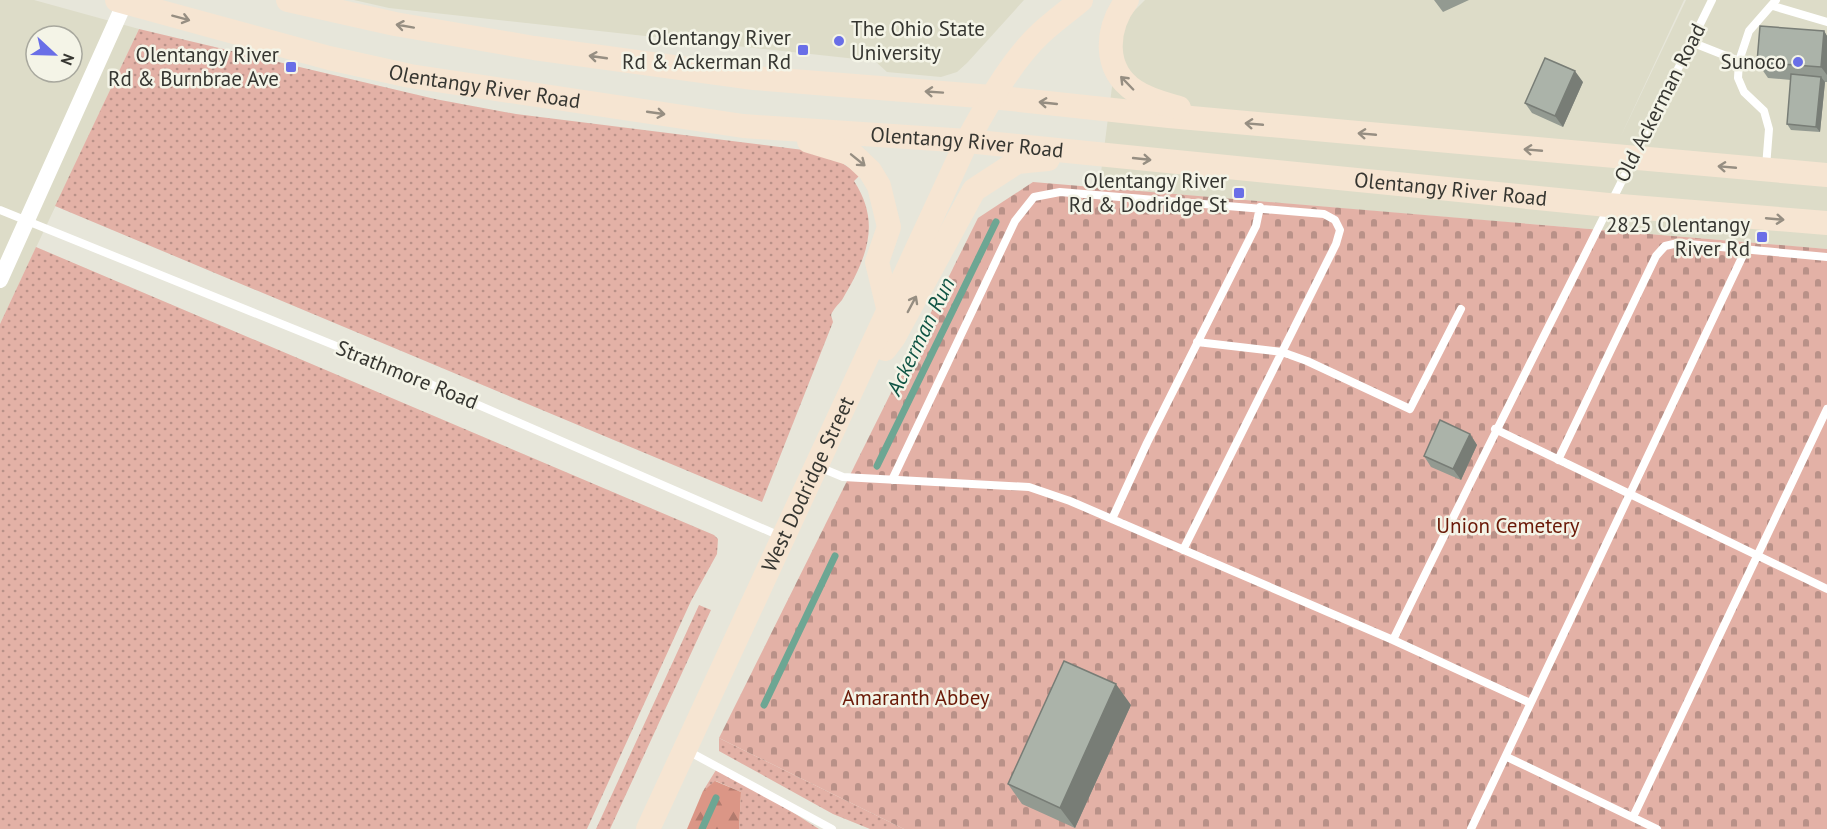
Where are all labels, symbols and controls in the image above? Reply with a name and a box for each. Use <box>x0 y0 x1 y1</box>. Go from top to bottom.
one-way arrow <box>172 12 191 24</box>
place label: The Ohio State University <box>851 15 985 66</box>
street label: Old Ackerman Road <box>1608 19 1711 187</box>
one-way arrow <box>396 20 415 31</box>
north arrow <box>24 24 84 84</box>
place label: Olentangy River Rd & Ackerman Rd <box>622 24 791 75</box>
marker: The Ohio State University <box>832 34 846 48</box>
place label: Olentangy River Rd & Burnbrae Ave <box>108 41 279 92</box>
marker: Olentangy River Rd & Ackerman Rd <box>796 43 810 57</box>
place label: Sunoco <box>1721 48 1786 75</box>
text: N <box>57 51 79 68</box>
one-way arrow <box>588 51 608 62</box>
marker: Sunoco <box>1791 55 1805 69</box>
street label: Olentangy River Road <box>386 58 582 114</box>
marker: Olentangy River Rd & Burnbrae Ave <box>284 60 298 74</box>
one-way arrow <box>1119 76 1134 91</box>
one-way arrow <box>924 87 944 98</box>
one-way arrow <box>1038 97 1058 108</box>
one-way arrow <box>646 108 665 119</box>
one-way arrow <box>1245 118 1265 129</box>
street label: Olentangy River Road <box>870 121 1065 164</box>
one-way arrow <box>1357 128 1377 139</box>
one-way arrow <box>1523 144 1543 155</box>
one-way arrow <box>850 153 865 167</box>
one-way arrow <box>1131 154 1151 165</box>
one-way arrow <box>1717 161 1737 172</box>
street label: Olentangy River Road <box>1353 166 1548 212</box>
place label: Olentangy River Rd & Dodridge St <box>1069 167 1227 218</box>
marker: Olentangy River Rd & Dodridge St <box>1232 186 1246 200</box>
place label: 2825 Olentangy River Rd <box>1606 211 1750 262</box>
one-way arrow <box>1764 213 1784 224</box>
marker: 2825 Olentangy River Rd <box>1755 230 1769 244</box>
water label: Ackerman Run <box>879 272 961 400</box>
one-way arrow <box>906 296 918 313</box>
street label: Strathmore Road <box>332 334 482 415</box>
street label: West Dodridge Street <box>755 392 860 576</box>
park label: Union Cemetery <box>1436 512 1580 539</box>
park label: Amaranth Abbey <box>842 684 990 711</box>

